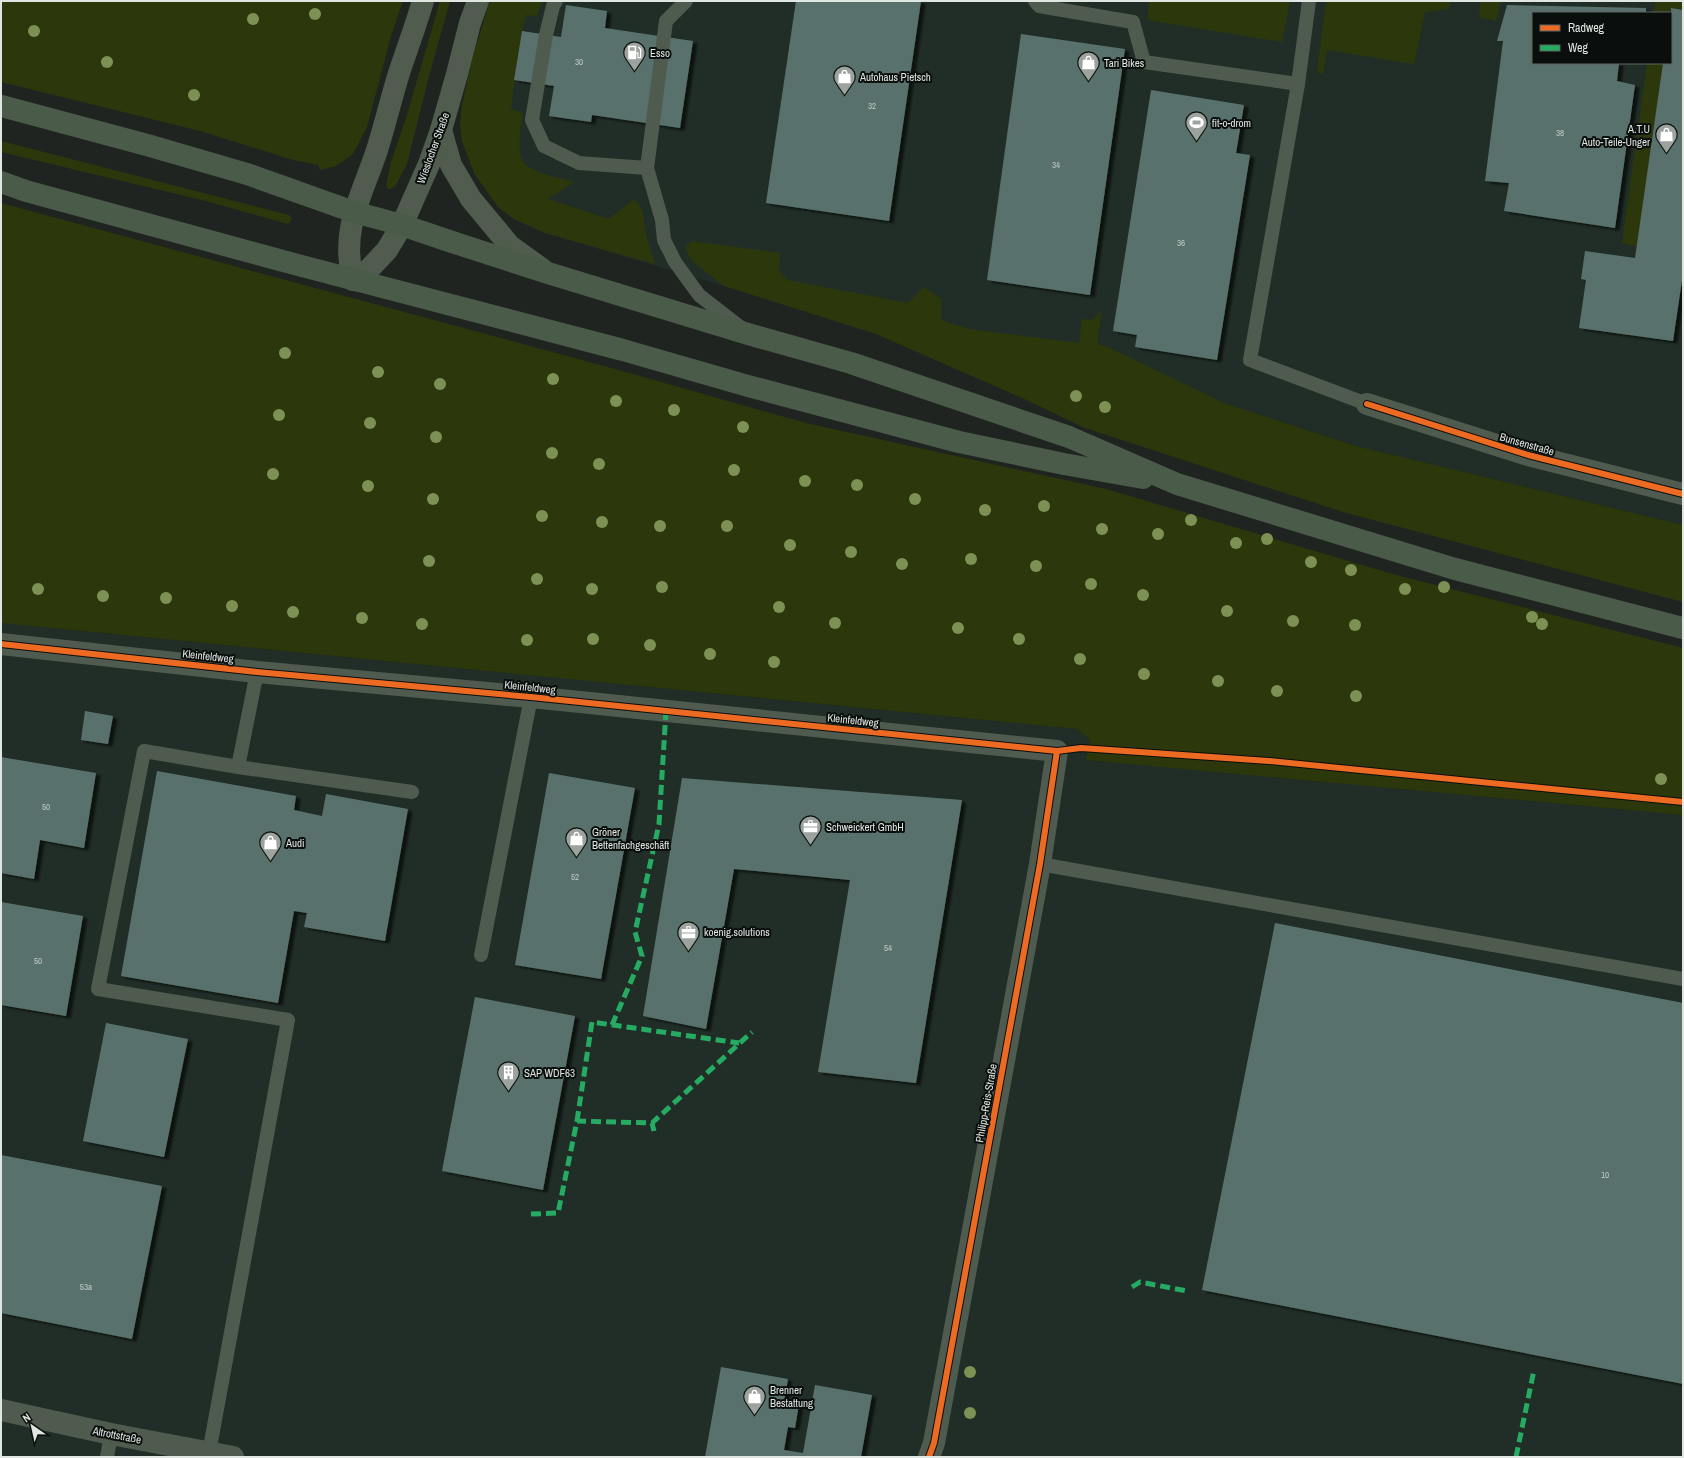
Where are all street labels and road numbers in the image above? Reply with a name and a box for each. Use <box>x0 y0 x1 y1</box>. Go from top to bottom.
street label: Wieslocher Straße <box>414 111 452 185</box>
street label: Bunsenstraße <box>1498 430 1556 458</box>
street label: Kleinfeldweg <box>182 646 234 666</box>
street label: Kleinfeldweg <box>504 677 556 697</box>
street label: Kleinfeldweg <box>827 710 879 730</box>
street label: Philipp-Reis-Straße <box>972 1063 1000 1143</box>
street label: Altrottstraße <box>91 1423 142 1447</box>

